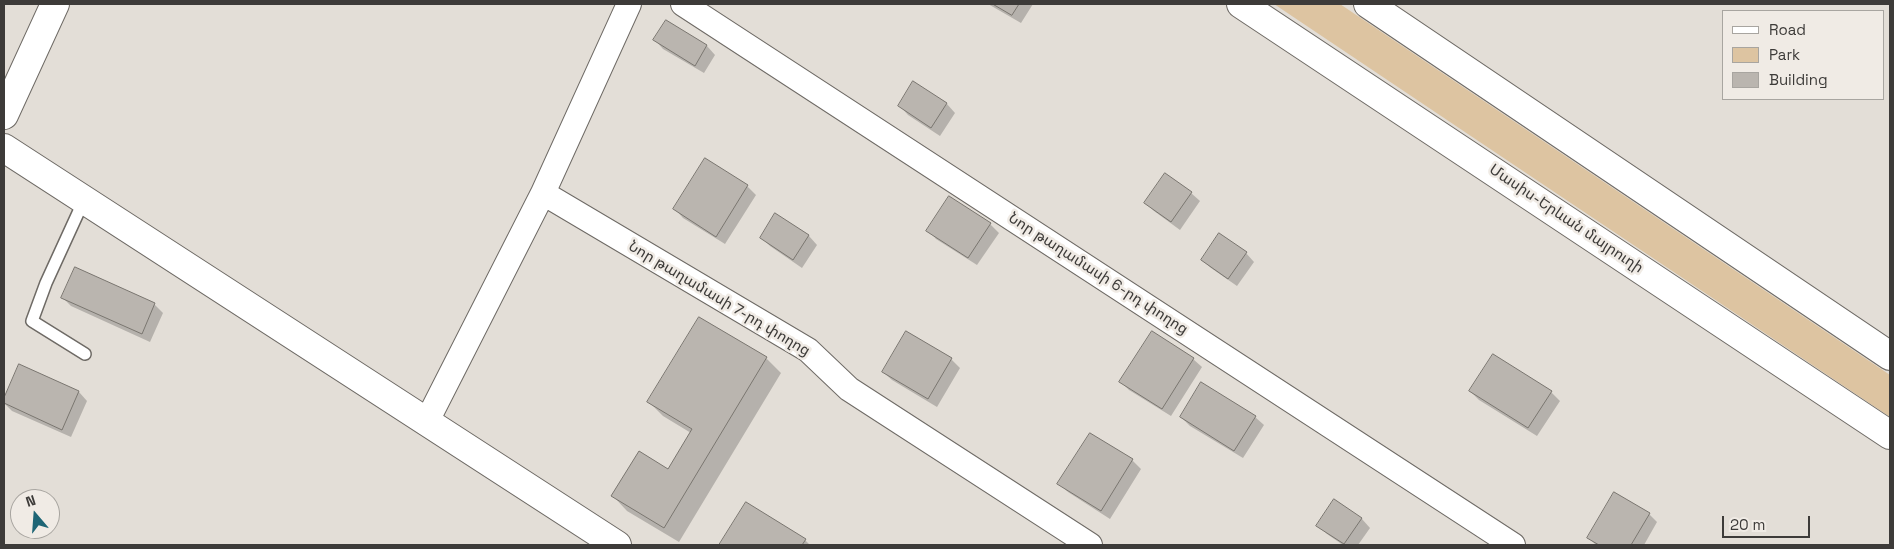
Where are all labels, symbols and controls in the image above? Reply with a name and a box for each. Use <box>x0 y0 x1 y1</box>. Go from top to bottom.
legend <box>1722 10 1884 100</box>
text: Road <box>1769 20 1806 39</box>
text: Park <box>1769 45 1800 64</box>
text: Building <box>1769 70 1828 89</box>
street label: Մասիս-Երևան մայրուղի <box>1485 161 1647 277</box>
street label: Նոր թաղամասի 6-րդ փողոց <box>1005 209 1191 339</box>
street label: Նոր թաղամասի 7-րդ փողոց <box>625 238 813 360</box>
north arrow <box>10 489 60 539</box>
text: N <box>23 491 38 511</box>
scale bar <box>1724 506 1812 538</box>
text: 20 m <box>1730 515 1765 534</box>

